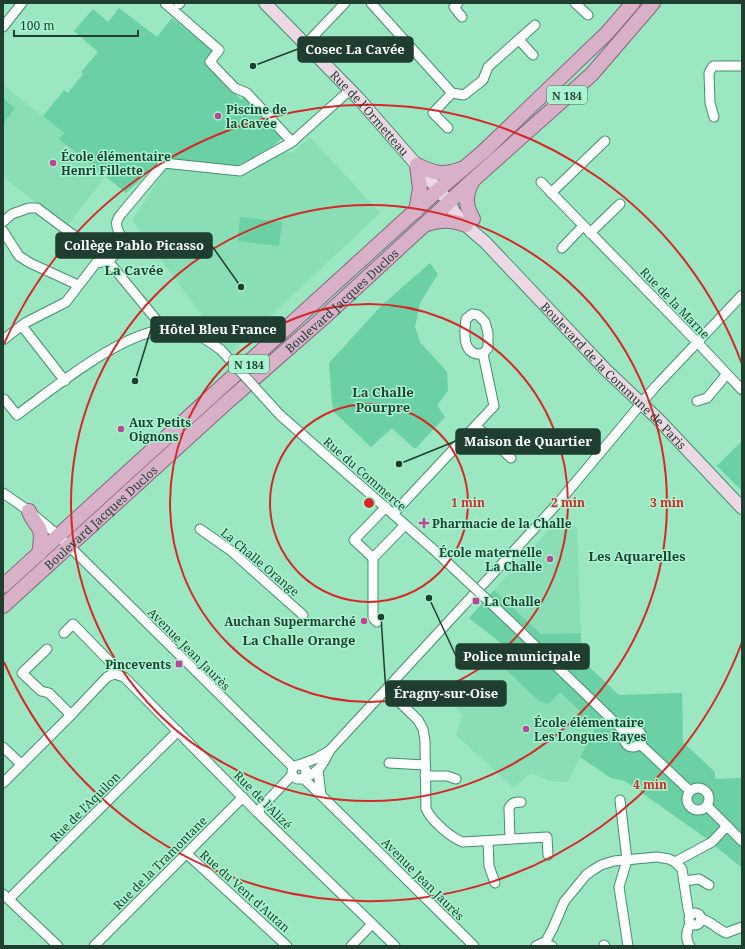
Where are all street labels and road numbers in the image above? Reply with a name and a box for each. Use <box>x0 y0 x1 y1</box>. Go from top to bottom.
street label: Rue de l'Ormetteau <box>327 66 413 160</box>
road number: N 184 <box>547 86 587 104</box>
street label: Boulevard Jacques Duclos <box>281 245 402 356</box>
street label: Rue de la Marne <box>636 264 714 342</box>
street label: Boulevard de la Commune de Paris <box>537 298 691 453</box>
road number: N 184 <box>229 355 269 373</box>
street label: Rue du Commerce <box>320 433 410 515</box>
street label: Boulevard Jacques Duclos <box>40 461 161 573</box>
street label: La Challe Orange <box>217 524 303 600</box>
street label: Avenue Jean Jaurès <box>144 604 234 694</box>
street label: Rue de l'Alizé <box>230 767 296 833</box>
street label: Rue de l'Aquilon <box>46 768 124 846</box>
street label: Rue de la Tramontane <box>109 812 211 914</box>
street label: Avenue Jean Jaurès <box>378 834 468 924</box>
street label: Rue du Vent d'Autan <box>196 846 294 936</box>

